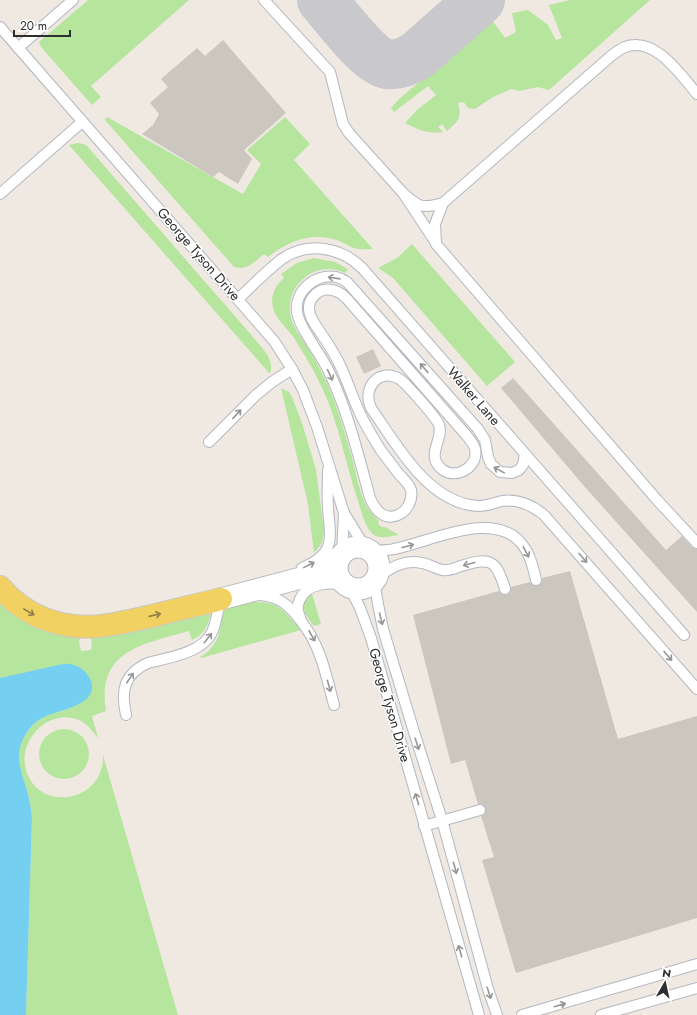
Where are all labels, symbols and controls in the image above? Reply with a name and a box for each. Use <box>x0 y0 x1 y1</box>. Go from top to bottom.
scale bar <box>14 12 70 38</box>
text: 20 m <box>20 17 47 35</box>
street label: George Tyson Drive <box>153 203 245 305</box>
one-way arrow <box>328 274 341 282</box>
street label: Walker Lane <box>443 362 505 430</box>
one-way arrow <box>420 363 429 373</box>
one-way arrow <box>327 368 334 380</box>
one-way arrow <box>232 409 242 419</box>
one-way arrow <box>493 466 505 473</box>
one-way arrow <box>402 541 415 549</box>
one-way arrow <box>523 546 530 558</box>
one-way arrow <box>578 552 587 563</box>
one-way arrow <box>463 560 476 568</box>
one-way arrow <box>302 561 314 568</box>
one-way arrow <box>23 608 35 616</box>
one-way arrow <box>149 610 162 618</box>
one-way arrow <box>378 612 385 625</box>
one-way arrow <box>308 629 316 641</box>
one-way arrow <box>204 632 212 643</box>
street label: George Tyson Drive <box>364 646 416 764</box>
one-way arrow <box>663 650 672 660</box>
one-way arrow <box>126 673 134 684</box>
one-way arrow <box>326 679 333 692</box>
one-way arrow <box>414 737 422 749</box>
one-way arrow <box>413 793 420 806</box>
one-way arrow <box>452 861 459 874</box>
one-way arrow <box>456 944 463 957</box>
north arrow <box>645 963 685 1003</box>
text: N <box>661 965 672 982</box>
one-way arrow <box>486 987 493 1000</box>
one-way arrow <box>553 1000 566 1008</box>

